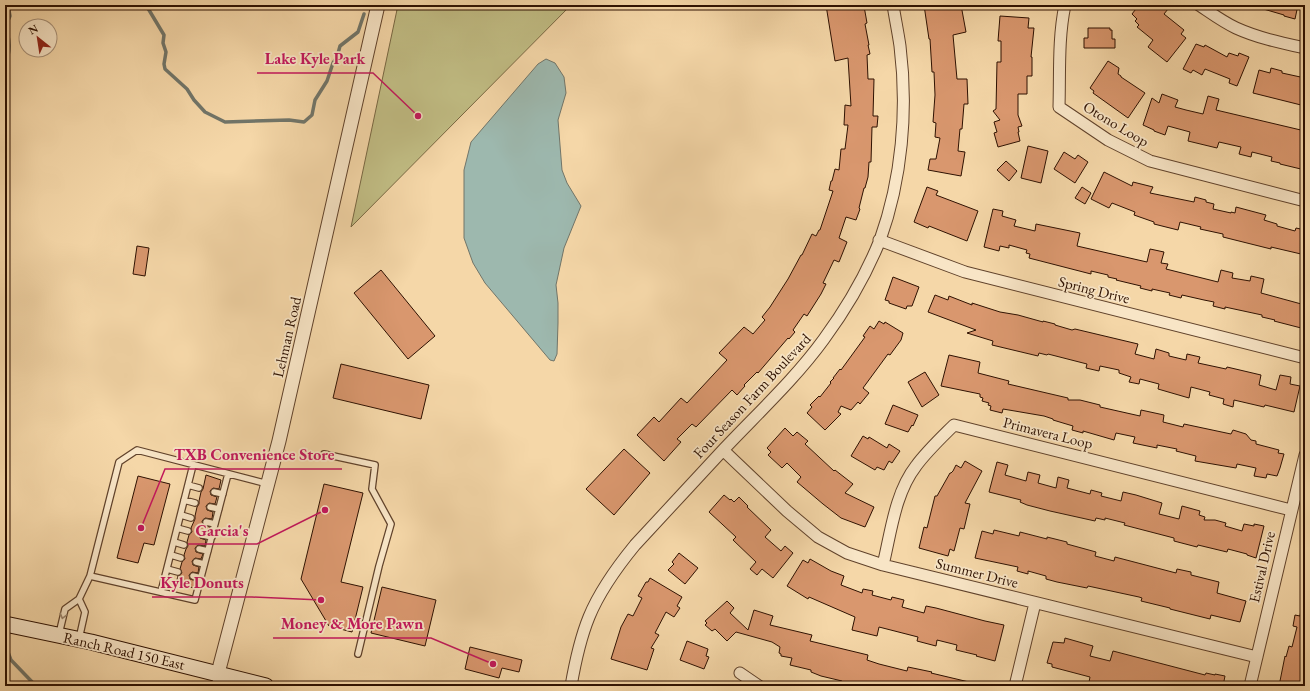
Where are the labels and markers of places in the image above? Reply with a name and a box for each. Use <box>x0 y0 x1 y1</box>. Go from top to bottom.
callout: Lake Kyle Park <box>257 45 373 73</box>
callout: TXB Convenience Store <box>165 441 342 469</box>
callout: Garcia's <box>188 516 257 544</box>
callout: Kyle Donuts <box>152 569 252 597</box>
callout: Money & More Pawn <box>273 610 431 638</box>

